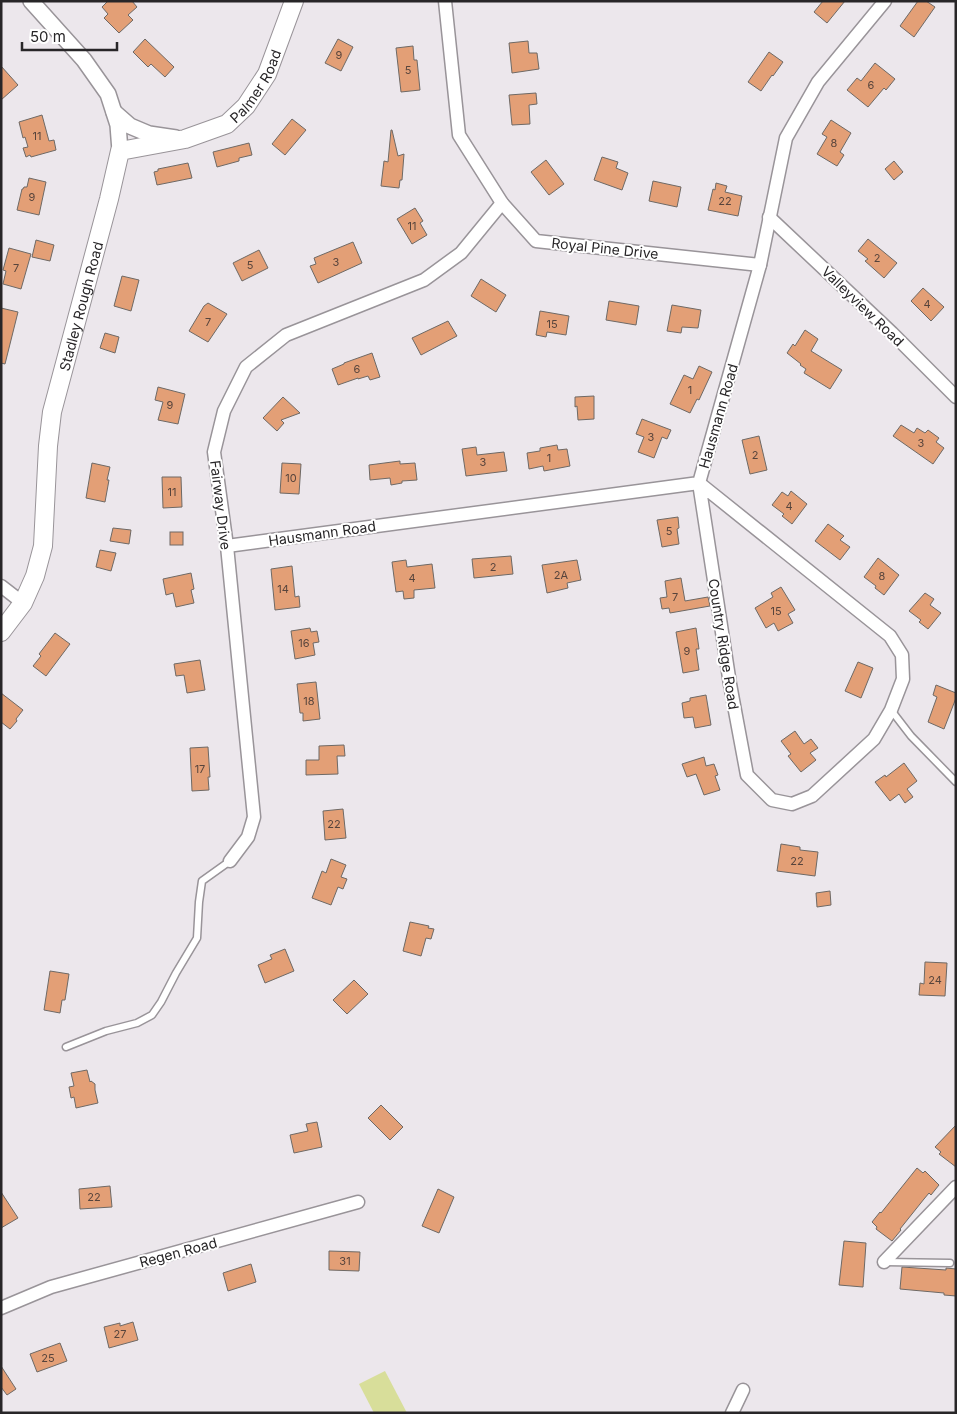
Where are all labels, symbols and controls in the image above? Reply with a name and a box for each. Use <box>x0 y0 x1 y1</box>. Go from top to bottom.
scale bar <box>22 20 118 52</box>
text: 50 m <box>30 27 66 46</box>
street label: Palmer Road <box>226 47 284 126</box>
house number: 9 <box>336 48 343 62</box>
house number: 5 <box>405 63 412 77</box>
house number: 6 <box>868 78 875 92</box>
house number: 11 <box>33 129 41 143</box>
house number: 8 <box>831 136 838 150</box>
house number: 9 <box>29 190 36 204</box>
house number: 22 <box>718 194 732 208</box>
house number: 11 <box>408 219 416 233</box>
street label: Royal Pine Drive <box>551 234 659 262</box>
street label: Stadley Rough Road <box>55 240 106 373</box>
house number: 2 <box>874 251 880 265</box>
house number: 3 <box>333 255 340 269</box>
house number: 5 <box>247 258 254 272</box>
house number: 7 <box>13 261 19 275</box>
street label: Valleyview Road <box>818 262 908 350</box>
house number: 4 <box>923 297 931 311</box>
house number: 7 <box>205 315 211 329</box>
house number: 15 <box>546 317 558 331</box>
house number: 6 <box>354 362 361 376</box>
street label: Hausmann Road <box>695 362 741 470</box>
house number: 1 <box>688 383 692 397</box>
house number: 9 <box>167 398 174 412</box>
house number: 3 <box>648 430 655 444</box>
house number: 3 <box>918 436 925 450</box>
house number: 2 <box>752 448 758 462</box>
house number: 1 <box>547 451 551 465</box>
house number: 3 <box>480 455 487 469</box>
street label: Fairway Drive <box>207 459 235 551</box>
house number: 10 <box>285 471 297 485</box>
house number: 11 <box>168 485 176 499</box>
house number: 4 <box>785 499 793 513</box>
street label: Hausmann Road <box>267 517 377 549</box>
house number: 5 <box>666 524 673 538</box>
house number: 2 <box>490 560 496 574</box>
house number: 2A <box>554 568 569 582</box>
house number: 8 <box>879 569 886 583</box>
house number: 4 <box>408 571 416 585</box>
street label: Country Ridge Road <box>705 577 743 711</box>
house number: 14 <box>277 582 289 596</box>
house number: 7 <box>672 590 678 604</box>
house number: 15 <box>770 604 782 618</box>
house number: 16 <box>298 636 310 650</box>
house number: 9 <box>684 644 691 658</box>
house number: 18 <box>303 694 315 708</box>
house number: 17 <box>195 762 205 776</box>
house number: 22 <box>327 817 341 831</box>
house number: 22 <box>790 854 804 868</box>
house number: 24 <box>928 973 942 987</box>
house number: 22 <box>87 1190 101 1204</box>
street label: Regen Road <box>137 1233 219 1271</box>
house number: 31 <box>339 1254 351 1268</box>
house number: 27 <box>114 1327 126 1341</box>
house number: 25 <box>41 1351 55 1365</box>

